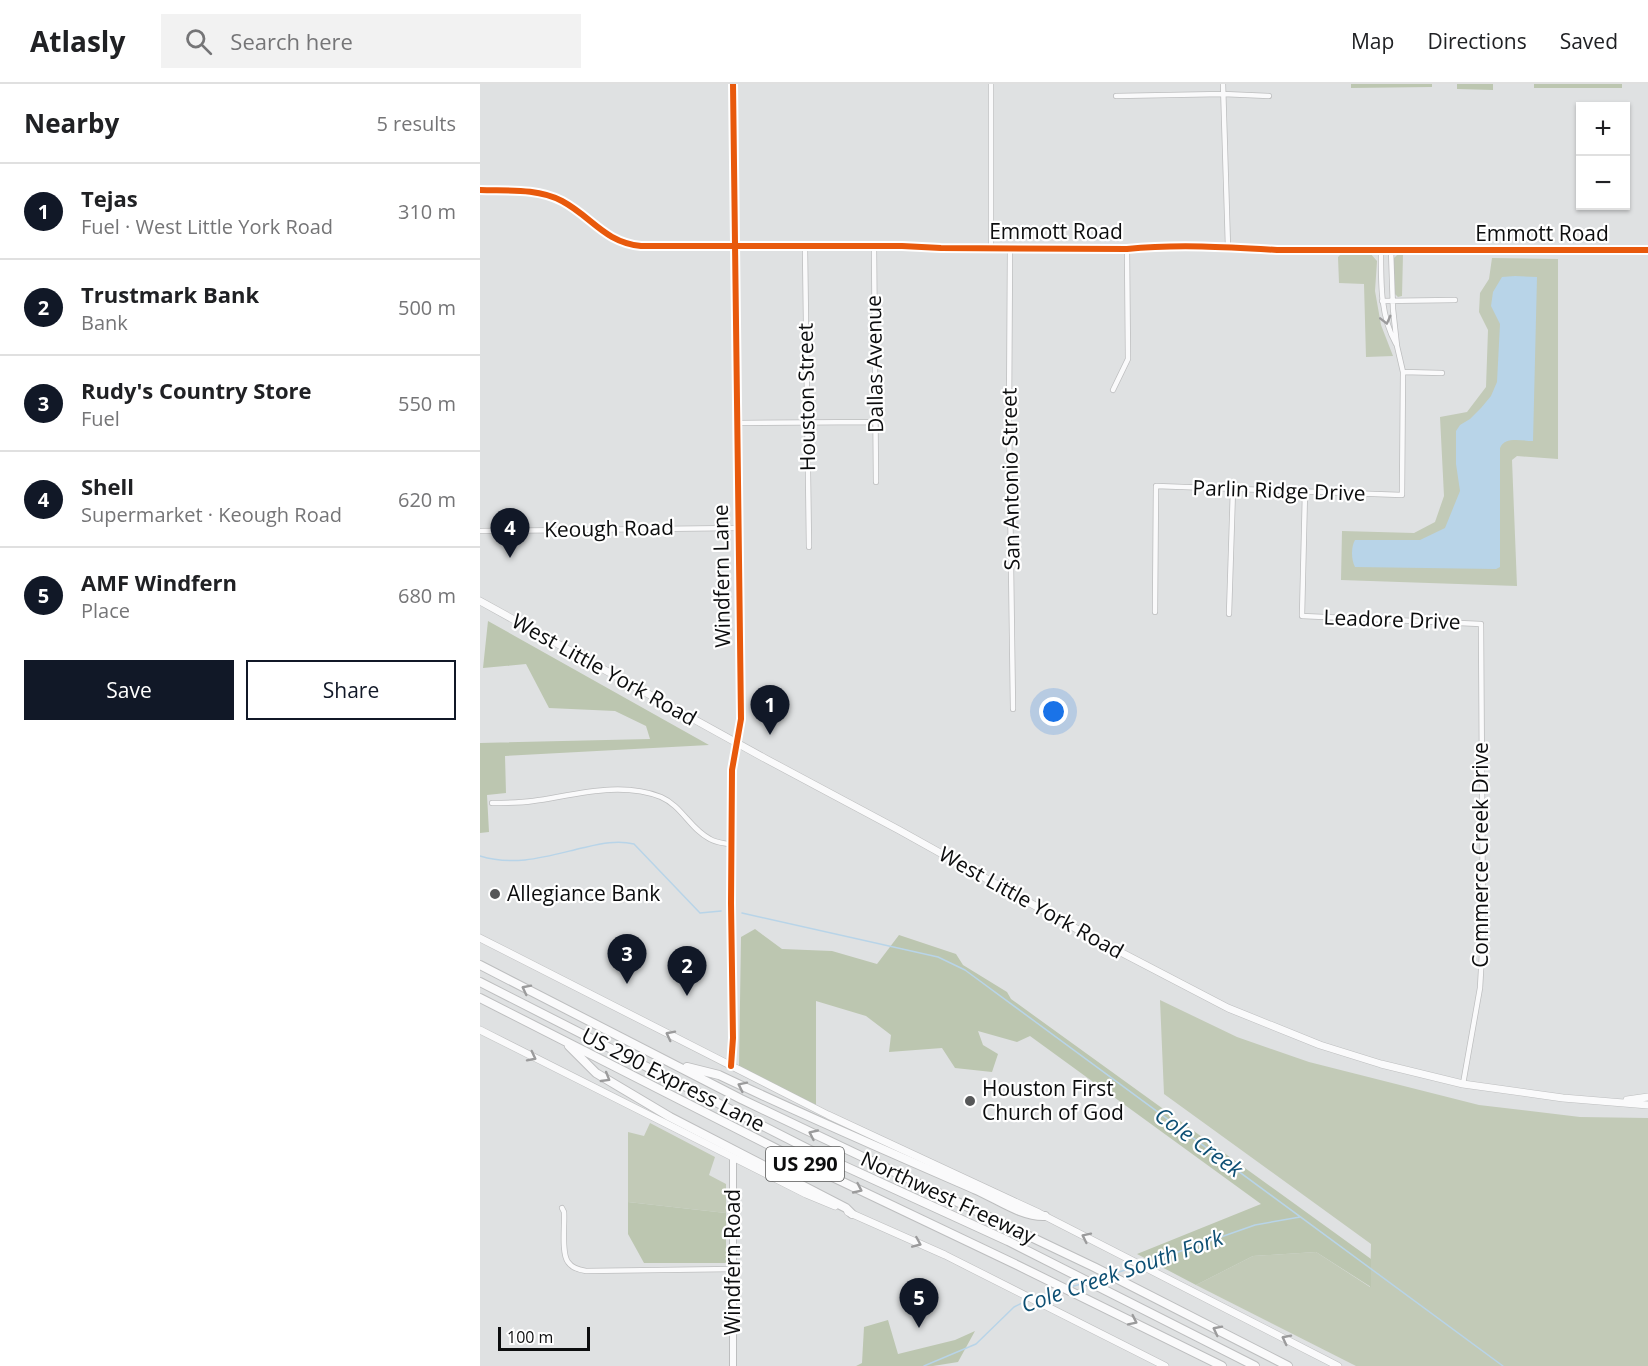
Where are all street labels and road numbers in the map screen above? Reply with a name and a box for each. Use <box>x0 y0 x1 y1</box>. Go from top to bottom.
street label: Emmott Road <box>989 217 1123 245</box>
street label: Emmott Road <box>1475 219 1609 247</box>
street label: Dallas Avenue <box>859 295 889 433</box>
street label: Houston Street <box>791 323 821 471</box>
street label: San Antonio Street <box>994 387 1026 571</box>
street label: Parlin Ridge Drive <box>1192 473 1366 507</box>
street label: Windfern Lane <box>706 504 736 648</box>
street label: Keough Road <box>544 513 674 543</box>
street label: Leadore Drive <box>1323 603 1461 635</box>
street label: West Little York Road <box>507 607 702 732</box>
street label: Commerce Creek Drive <box>1466 742 1494 968</box>
street label: West Little York Road <box>934 840 1129 965</box>
street label: US 290 Express Lane <box>577 1021 770 1138</box>
street label: Northwest Freeway <box>856 1144 1041 1250</box>
road number: US 290 <box>766 1147 844 1181</box>
street label: Windfern Road <box>718 1189 746 1335</box>

